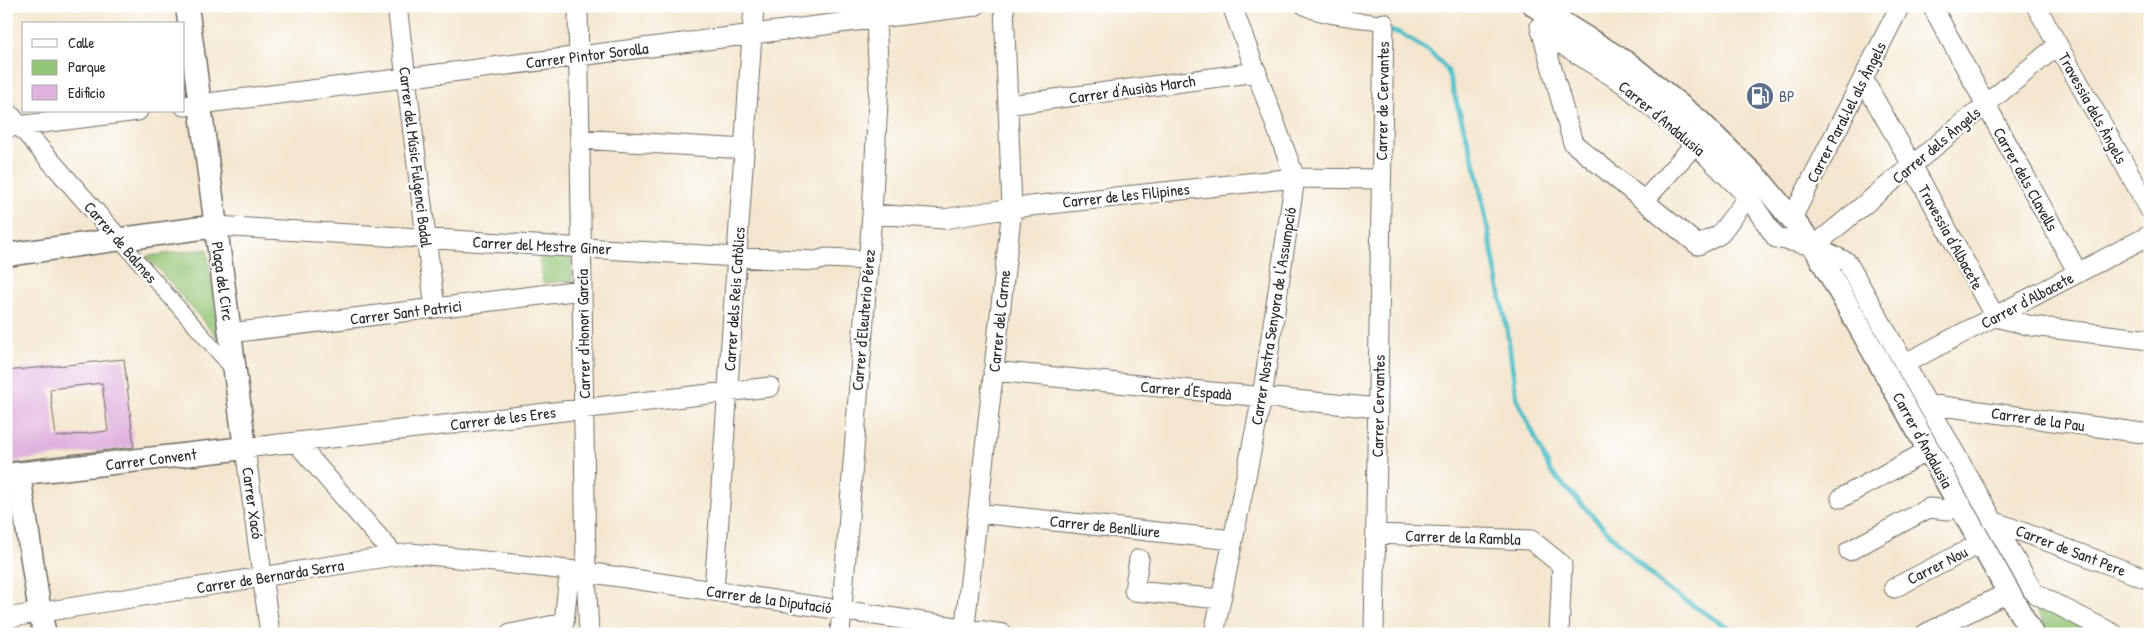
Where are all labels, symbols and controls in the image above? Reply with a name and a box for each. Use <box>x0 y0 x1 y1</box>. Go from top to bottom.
legend <box>22 22 185 112</box>
text: Calle <box>68 32 95 53</box>
street label: Carrer Pintor Sorolla <box>524 37 650 73</box>
street label: Carrer Paral·lel als Àngels <box>1801 38 1891 186</box>
street label: Carrer de Cervantes <box>1370 41 1394 161</box>
street label: Travessia dels Àngels <box>2053 48 2133 168</box>
text: Parque <box>68 56 106 77</box>
street label: Carrer del Músic Fulgenci Badal <box>394 66 438 249</box>
street label: Carrer d'Ausiàs March <box>1067 69 1197 109</box>
street label: Carrer d'Andalusia <box>1614 75 1710 161</box>
fuel station icon: BP <box>1745 81 1775 111</box>
text: Edificio <box>68 82 105 103</box>
place label: BP <box>1779 85 1795 107</box>
street label: Carrer dels Àngels <box>1887 101 1985 189</box>
street label: Carrer dels Clavells <box>1988 123 2064 235</box>
street label: Carrer de les Filipines <box>1061 177 1191 213</box>
street label: Travessia d'Albacete <box>1913 181 1989 294</box>
street label: Carrer de Balmes <box>79 196 163 288</box>
street label: Carrer Nostra Senyora de l'Assumpció <box>1245 205 1301 426</box>
street label: Carrer dels Reis Catòlics <box>718 226 750 372</box>
street label: Carrer del Mestre Giner <box>472 230 612 260</box>
street label: Plaça del Circ <box>207 240 240 323</box>
street label: Carrer d'Eleuterio Pérez <box>846 248 880 392</box>
street label: Carrer d'Albacete <box>1977 266 2078 334</box>
street label: Carrer del Carme <box>983 268 1015 373</box>
street label: Carrer d'Honori García <box>571 269 595 399</box>
street label: Carrer Sant Patrici <box>349 294 463 330</box>
street label: Carrer Cervantes <box>1366 354 1390 458</box>
street label: Carrer d'Espadà <box>1140 375 1232 405</box>
street label: Carrer d'Andalusia <box>1888 388 1958 492</box>
street label: Carrer de les Eres <box>449 401 557 435</box>
street label: Carrer de la Pau <box>1990 402 2087 437</box>
street label: Carrer Convent <box>104 442 198 475</box>
street label: Carrer Xacó <box>237 466 269 541</box>
street label: Carrer de Benlliure <box>1049 509 1162 543</box>
street label: Carrer de Sant Pere <box>2013 519 2130 581</box>
street label: Carrer de la Rambla <box>1405 524 1521 550</box>
street label: Carrer Nou <box>1903 540 1971 590</box>
street label: Carrer de Bernarda Serra <box>195 554 345 598</box>
street label: Carrer de la Diputació <box>705 579 834 619</box>

